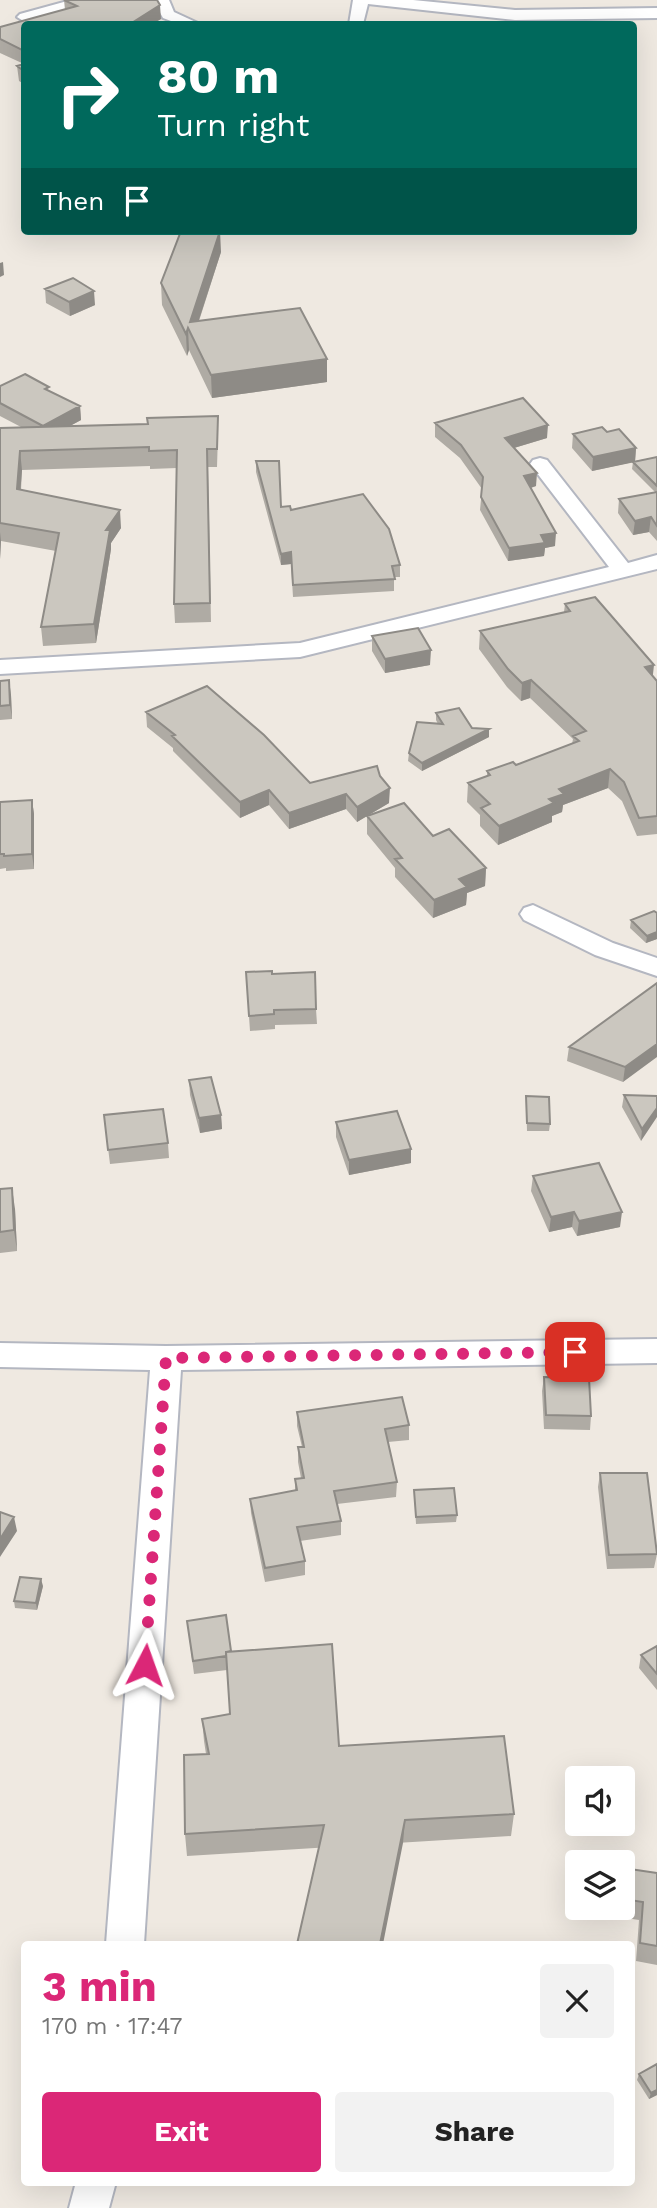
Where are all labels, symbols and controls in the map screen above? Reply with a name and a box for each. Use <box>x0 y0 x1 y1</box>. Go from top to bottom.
text: 80 m <box>157 47 279 105</box>
icon: right <box>42 49 133 140</box>
text: Turn right <box>157 106 309 144</box>
icon: arrive <box>118 182 156 220</box>
text: Then <box>42 186 104 216</box>
pin <box>545 1322 605 1382</box>
icon: arrive <box>556 1333 594 1371</box>
position arrow <box>108 1628 182 1702</box>
map controls <box>565 1766 635 1920</box>
button: sound <box>565 1766 635 1836</box>
button: layers <box>565 1850 635 1920</box>
text: 3 min <box>42 1962 157 2011</box>
button: close <box>540 1964 614 2038</box>
text: 170 m · 17:47 <box>42 2013 182 2040</box>
button: Exit <box>42 2092 321 2172</box>
button: Share <box>335 2092 614 2172</box>

